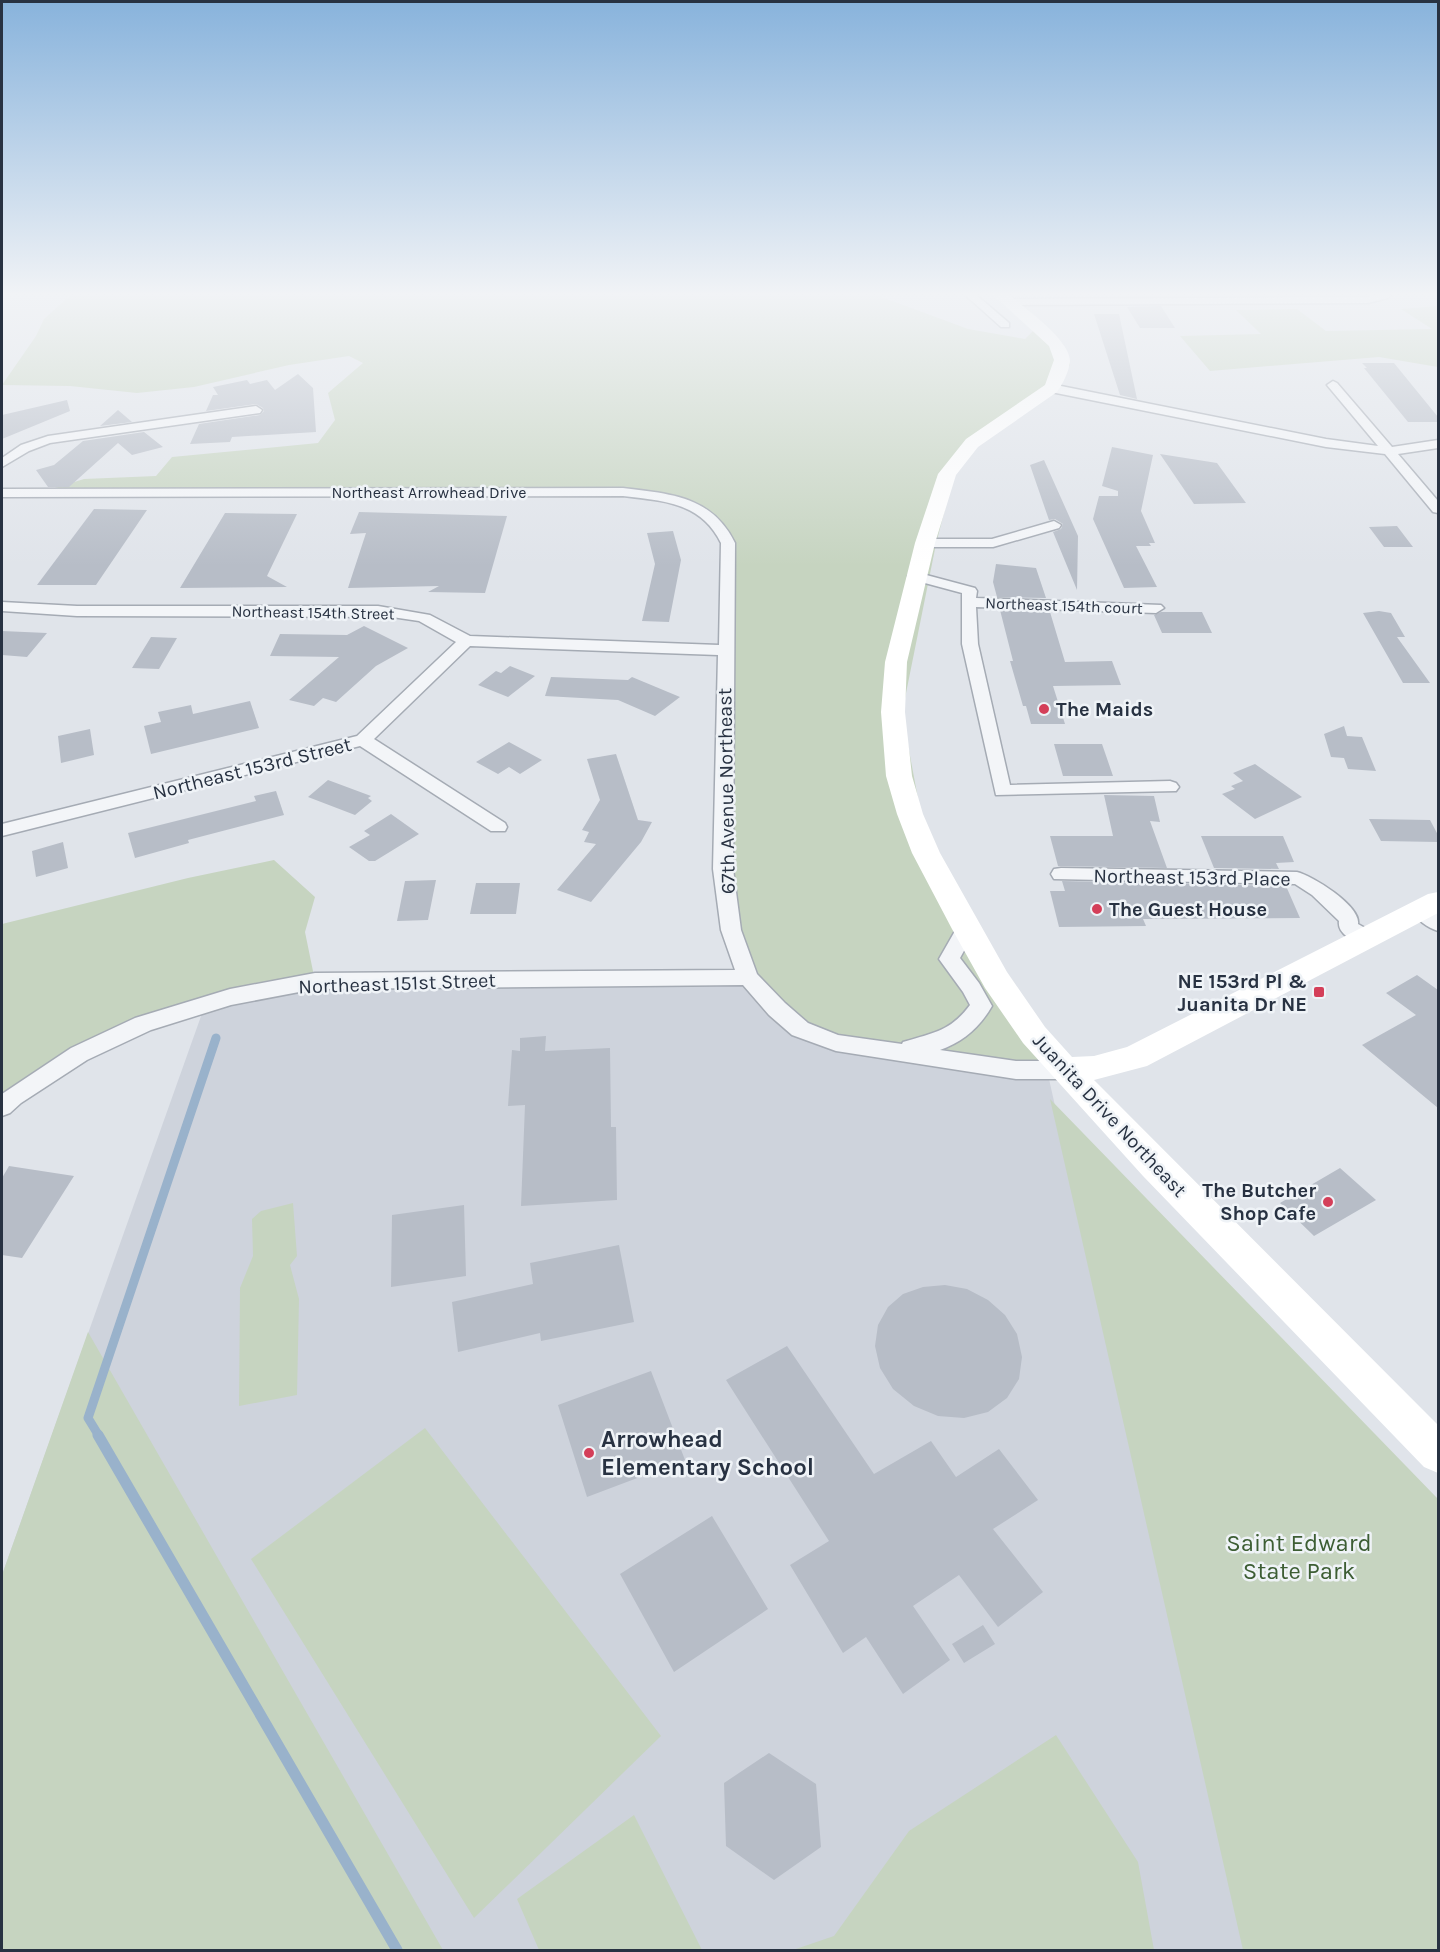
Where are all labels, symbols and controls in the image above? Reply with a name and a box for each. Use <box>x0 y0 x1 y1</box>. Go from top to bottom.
street label: Northeast Arrowhead Drive <box>332 483 526 502</box>
street label: Northeast 154th court <box>985 593 1143 618</box>
street label: Northeast 154th Street <box>231 602 395 623</box>
street label: 67th Avenue Northeast <box>713 687 740 894</box>
place label: The Maids <box>1056 698 1153 721</box>
marker: The Maids <box>1037 702 1051 716</box>
street label: Northeast 153rd Street <box>150 733 354 804</box>
street label: Northeast 153rd Place <box>1093 864 1291 891</box>
place label: The Guest House <box>1109 898 1267 921</box>
marker: The Guest House <box>1090 902 1104 916</box>
street label: Northeast 151st Street <box>298 969 497 998</box>
place label: NE 153rd Pl & Juanita Dr NE <box>1177 970 1307 1016</box>
marker: NE 153rd Pl & Juanita Dr NE <box>1312 985 1326 999</box>
street label: Juanita Drive Northeast <box>1028 1029 1192 1202</box>
place label: The Butcher Shop Cafe <box>1202 1179 1316 1225</box>
marker: The Butcher Shop Cafe <box>1321 1195 1335 1209</box>
place label: Arrowhead Elementary School <box>601 1425 814 1481</box>
marker: Arrowhead Elementary School <box>582 1446 596 1460</box>
park label: Saint Edward State Park <box>1226 1529 1372 1585</box>

